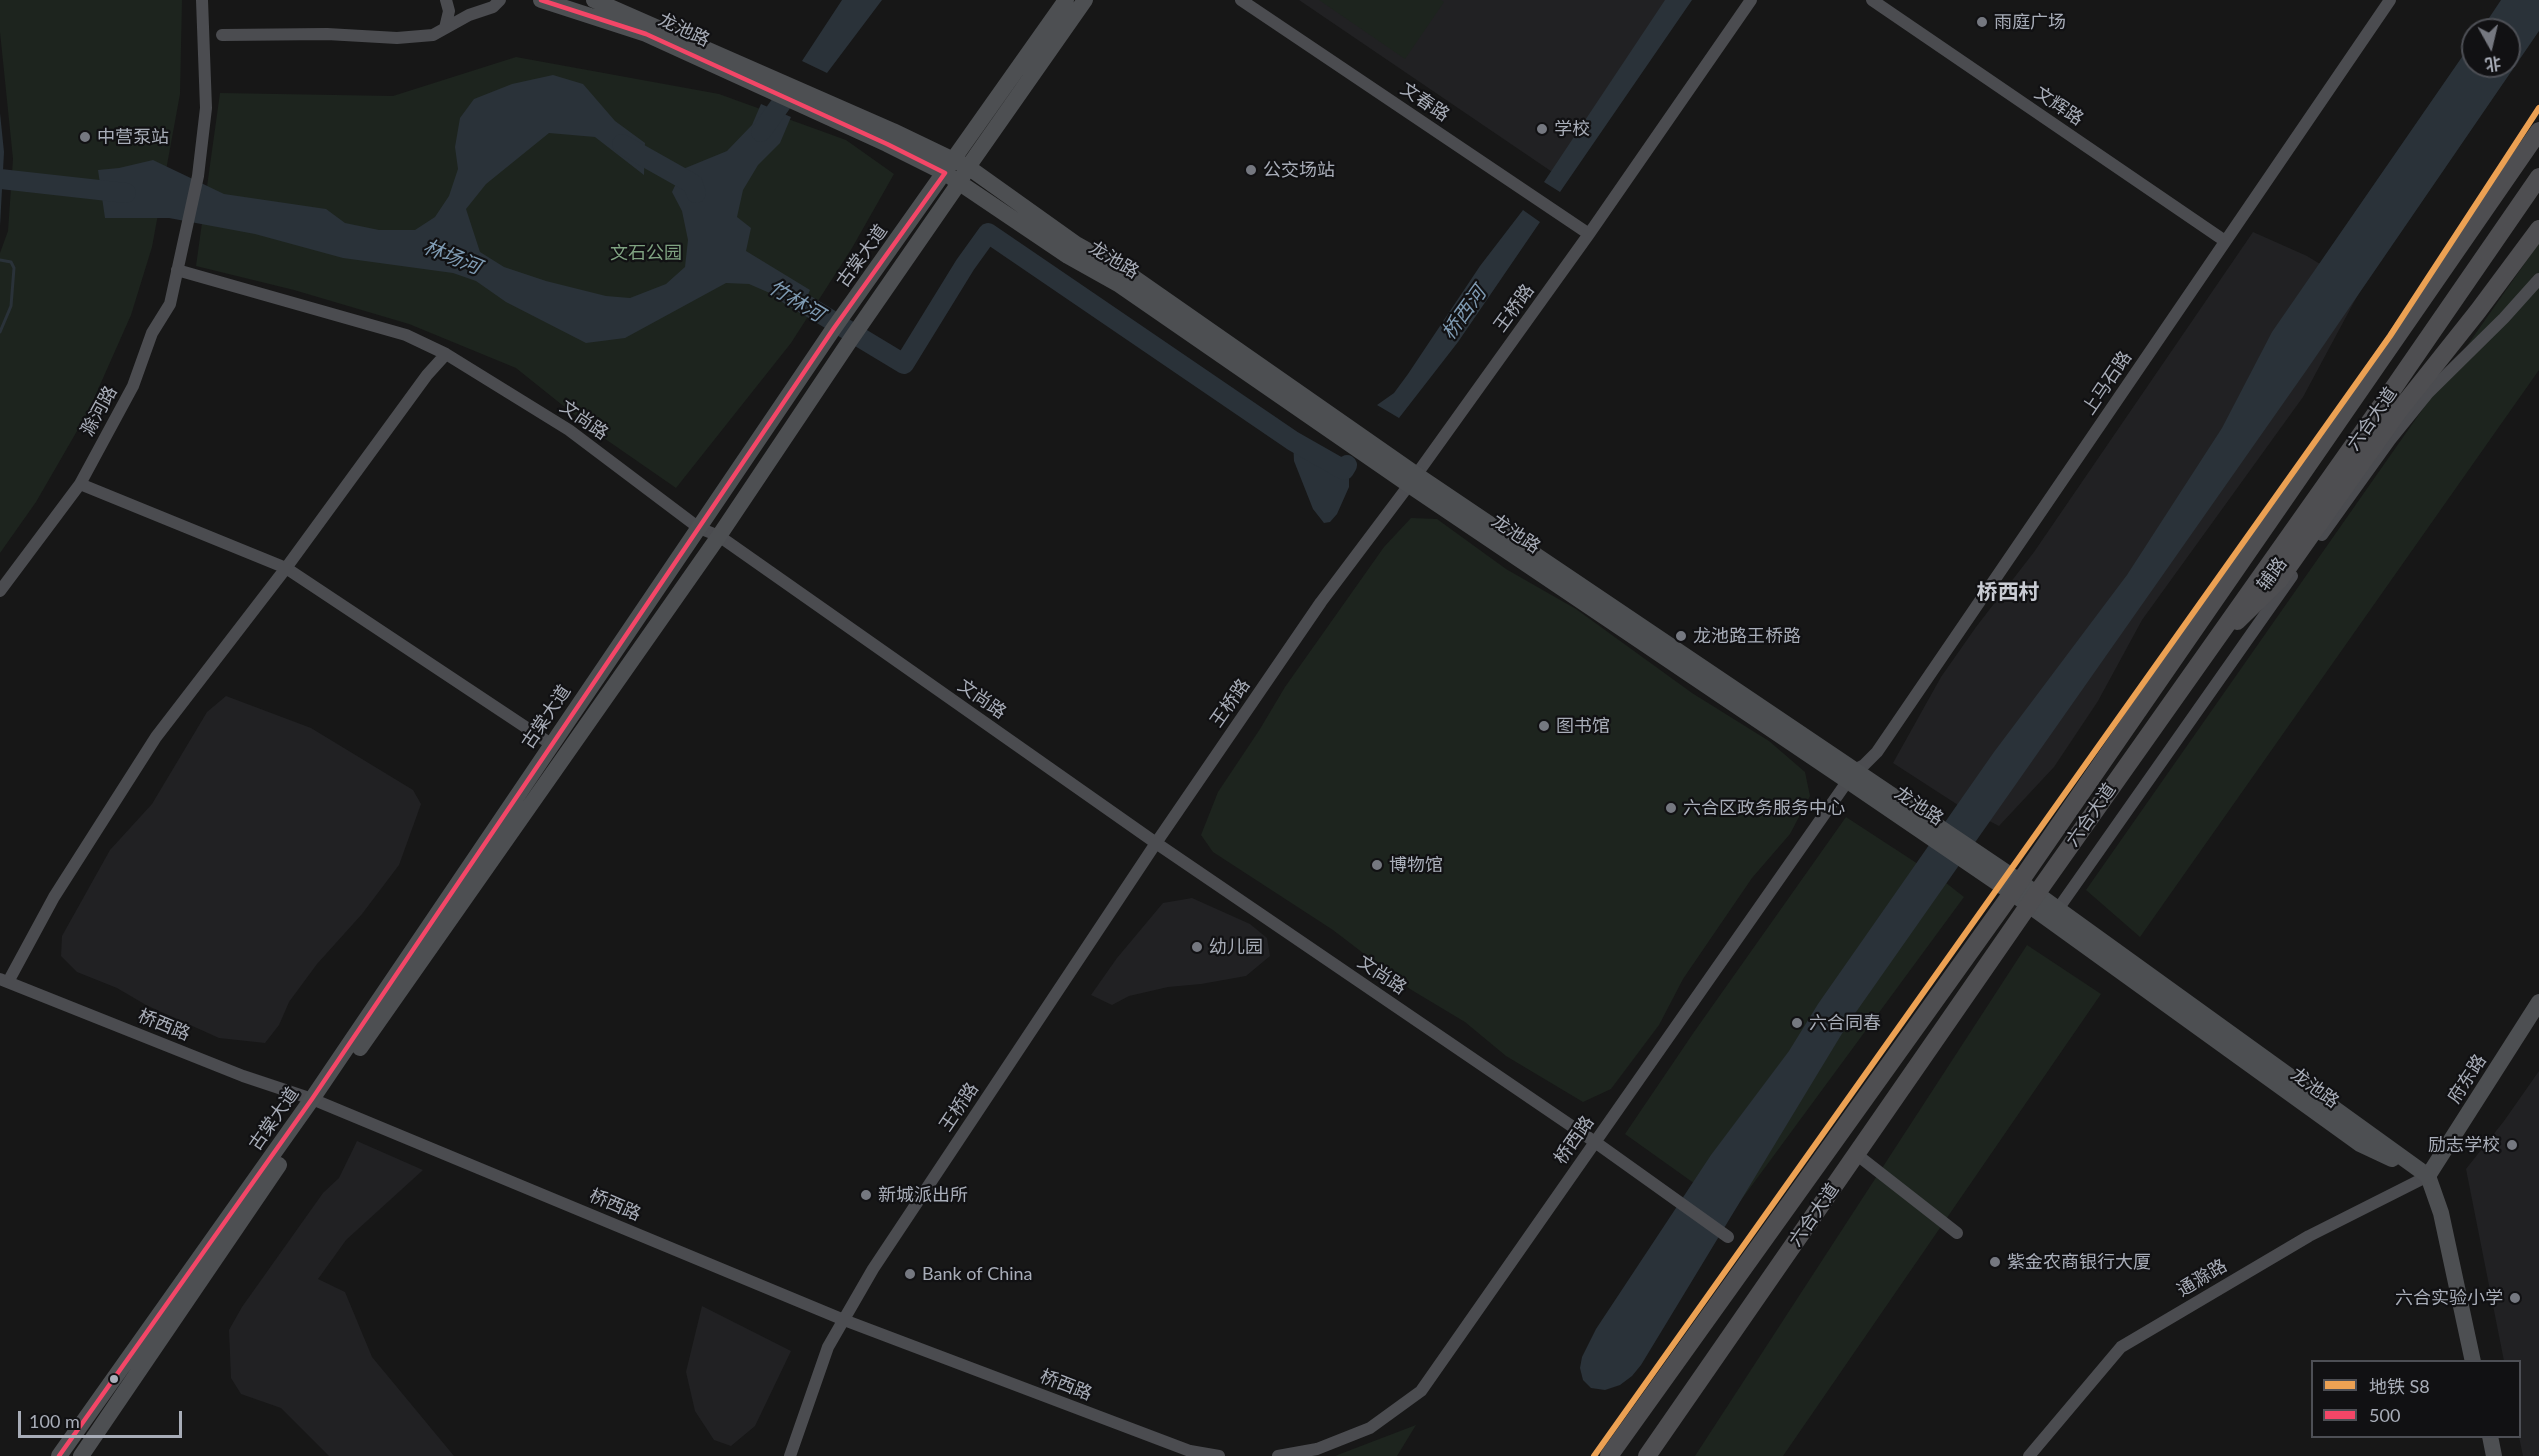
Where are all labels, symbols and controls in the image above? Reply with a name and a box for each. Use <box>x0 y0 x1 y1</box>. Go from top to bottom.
street label: 龙池路 <box>655 9 713 51</box>
place label: 雨庭广场 <box>1994 11 2066 33</box>
marker: 雨庭广场 <box>1975 15 1989 29</box>
north arrow <box>2461 18 2521 78</box>
text: 北 <box>2484 54 2503 75</box>
street label: 文春路 <box>1397 78 1453 126</box>
street label: 文辉路 <box>2031 82 2087 130</box>
place label: 学校 <box>1554 118 1590 140</box>
marker: 学校 <box>1535 122 1549 136</box>
place label: 中营泵站 <box>97 126 169 148</box>
marker: 中营泵站 <box>78 130 92 144</box>
place label: 公交场站 <box>1263 159 1335 181</box>
marker: 公交场站 <box>1244 163 1258 177</box>
street label: 古棠大道 <box>832 221 892 291</box>
water label: 林场河 <box>420 235 484 279</box>
street label: 龙池路 <box>1085 237 1143 283</box>
park label: 文石公园 <box>610 242 682 264</box>
water label: 竹林河 <box>764 275 828 327</box>
street label: 王桥路 <box>1489 280 1539 336</box>
water label: 桥西河 <box>1437 282 1491 344</box>
street label: 上马石路 <box>2078 347 2136 419</box>
street label: 滁河路 <box>76 382 122 440</box>
street label: 六合大道 <box>2343 383 2401 455</box>
street label: 文尚路 <box>556 396 612 444</box>
street label: 龙池路 <box>1488 510 1544 558</box>
street label: 辅路 <box>2253 553 2291 595</box>
district label: 桥西村 <box>1977 579 2039 605</box>
place label: 龙池路王桥路 <box>1693 625 1801 647</box>
marker: 龙池路王桥路 <box>1674 629 1688 643</box>
street label: 文尚路 <box>954 675 1010 723</box>
street label: 王桥路 <box>1206 675 1254 731</box>
street label: 古棠大道 <box>517 681 575 753</box>
place label: 图书馆 <box>1556 715 1610 737</box>
marker: 图书馆 <box>1537 719 1551 733</box>
street label: 六合大道 <box>2062 779 2120 851</box>
street label: 龙池路 <box>1891 782 1947 830</box>
place label: 六合区政务服务中心 <box>1683 797 1845 819</box>
marker: 六合区政务服务中心 <box>1664 801 1678 815</box>
place label: 博物馆 <box>1389 854 1443 876</box>
marker: 博物馆 <box>1370 858 1384 872</box>
place label: 幼儿园 <box>1209 936 1263 958</box>
marker: 幼儿园 <box>1190 940 1204 954</box>
street label: 文尚路 <box>1354 951 1410 999</box>
street label: 桥西路 <box>135 1005 193 1045</box>
place label: 六合同春 <box>1809 1012 1881 1034</box>
marker: 六合同春 <box>1790 1016 1804 1030</box>
street label: 府东路 <box>2443 1050 2491 1108</box>
street label: 龙池路 <box>2287 1063 2343 1113</box>
street label: 王桥路 <box>935 1079 983 1135</box>
street label: 古棠大道 <box>245 1083 303 1155</box>
street label: 桥西路 <box>1550 1112 1598 1168</box>
place label: 励志学校 <box>2428 1134 2500 1156</box>
marker: 励志学校 <box>2505 1138 2519 1152</box>
street label: 六合大道 <box>1785 1179 1843 1251</box>
place label: 新城派出所 <box>878 1184 968 1206</box>
street label: 桥西路 <box>586 1185 644 1225</box>
marker: 新城派出所 <box>859 1188 873 1202</box>
place label: 紫金农商银行大厦 <box>2007 1251 2151 1273</box>
marker: 紫金农商银行大厦 <box>1988 1255 2002 1269</box>
street label: 通滁路 <box>2173 1255 2231 1301</box>
place label: Bank of China <box>922 1263 1033 1285</box>
marker: Bank of China <box>903 1267 917 1281</box>
place label: 六合实验小学 <box>2395 1287 2503 1309</box>
marker: 六合实验小学 <box>2508 1291 2522 1305</box>
legend <box>2311 1360 2521 1438</box>
street label: 桥西路 <box>1037 1365 1095 1405</box>
unlabelled marker <box>108 1373 120 1385</box>
text: 地铁 S8 <box>2369 1375 2430 1397</box>
scale bar <box>21 1399 184 1437</box>
text: 500 <box>2369 1404 2400 1426</box>
text: 100 m <box>29 1410 80 1432</box>

